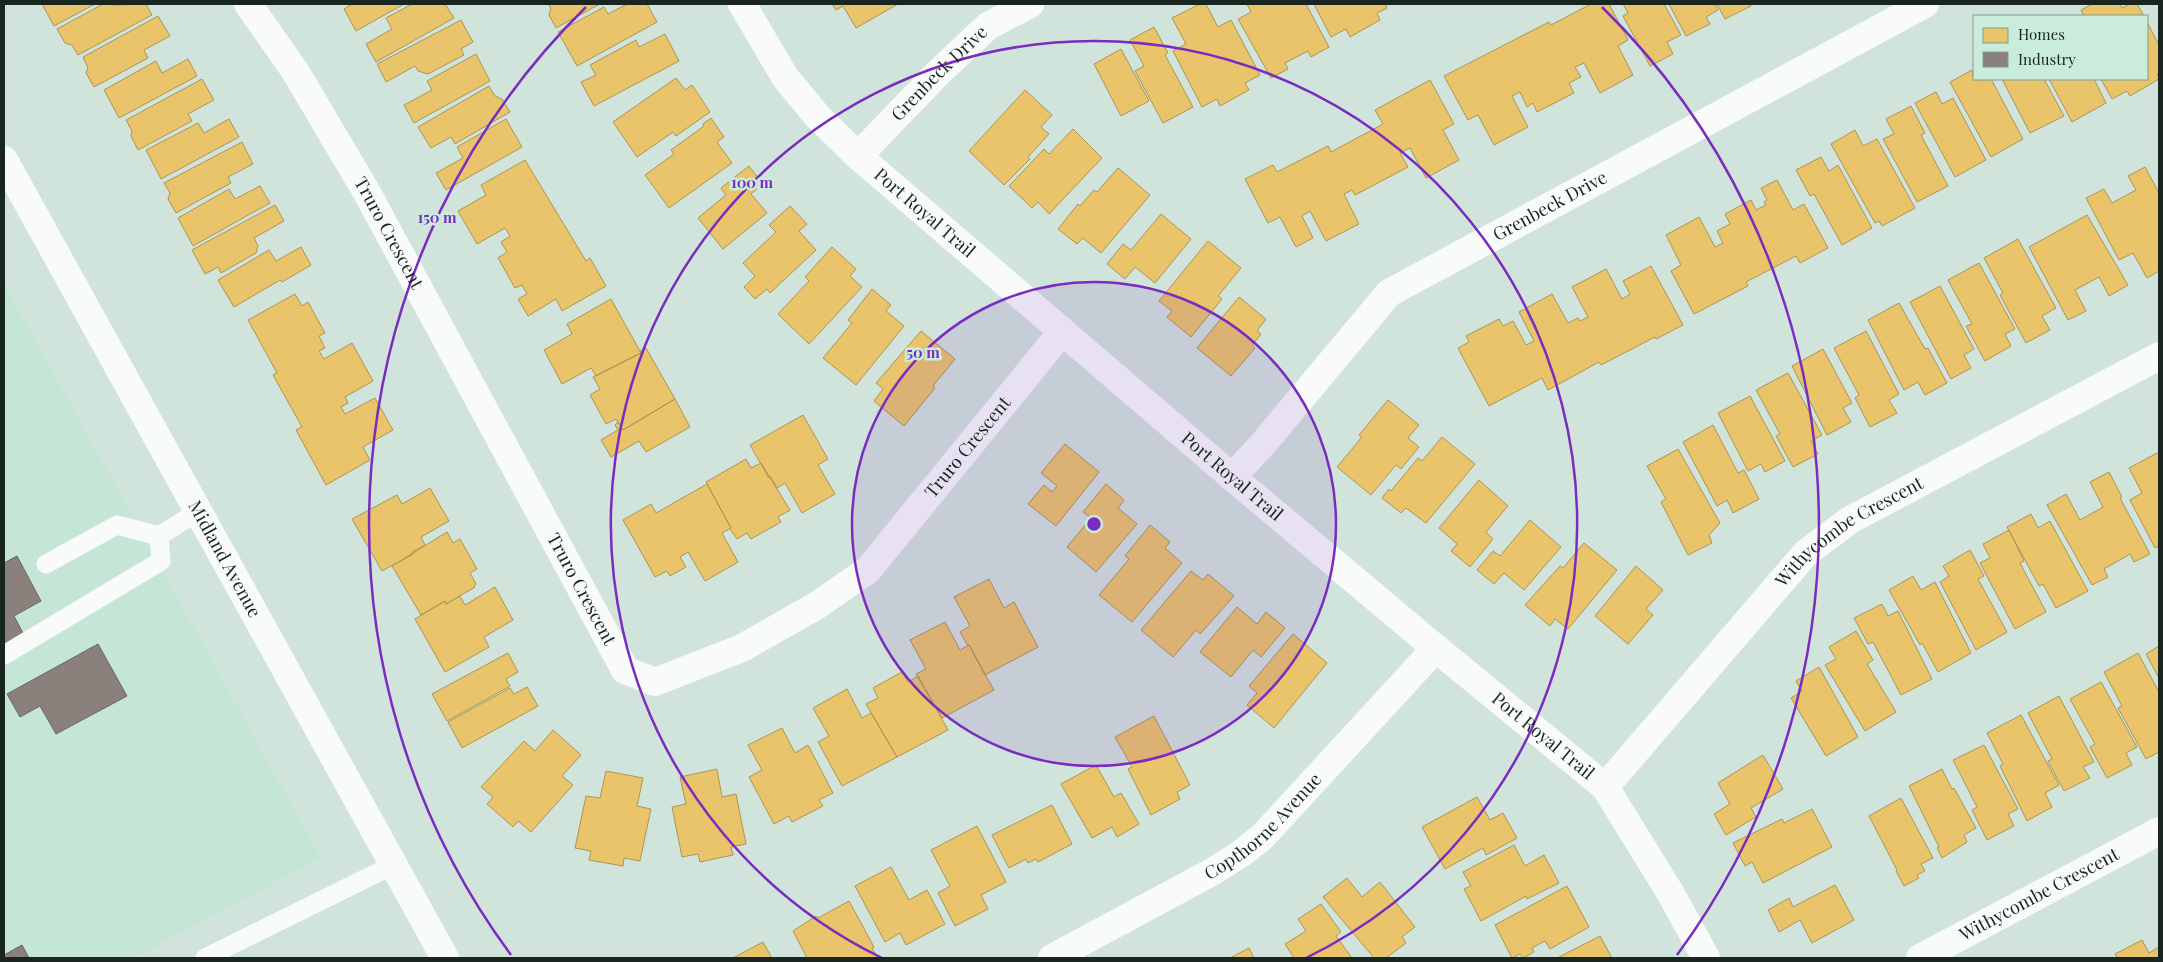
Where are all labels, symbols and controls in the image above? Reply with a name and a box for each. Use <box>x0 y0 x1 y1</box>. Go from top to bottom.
legend <box>1973 15 2148 80</box>
street label: Grenbeck Drive <box>885 20 992 126</box>
text: Homes <box>2018 24 2065 44</box>
text: Industry <box>2018 49 2076 69</box>
street label: Port Royal Trail <box>869 162 981 262</box>
street label: Grenbeck Drive <box>1488 165 1611 246</box>
street label: Truro Crescent <box>349 172 430 293</box>
text: 100 m <box>731 172 774 192</box>
text: 150 m <box>417 207 457 227</box>
text: 50 m <box>906 342 940 362</box>
street label: Truro Crescent <box>919 391 1016 502</box>
street label: Port Royal Trail <box>1177 426 1288 526</box>
street label: Withycombe Crescent <box>1769 470 1927 592</box>
street label: Midland Avenue <box>183 496 267 621</box>
centre of rings <box>1085 515 1103 533</box>
street label: Truro Crescent <box>542 529 623 650</box>
street label: Port Royal Trail <box>1487 686 1600 784</box>
street label: Copthorne Avenue <box>1200 767 1326 885</box>
street label: Withycombe Crescent <box>1954 841 2123 946</box>

